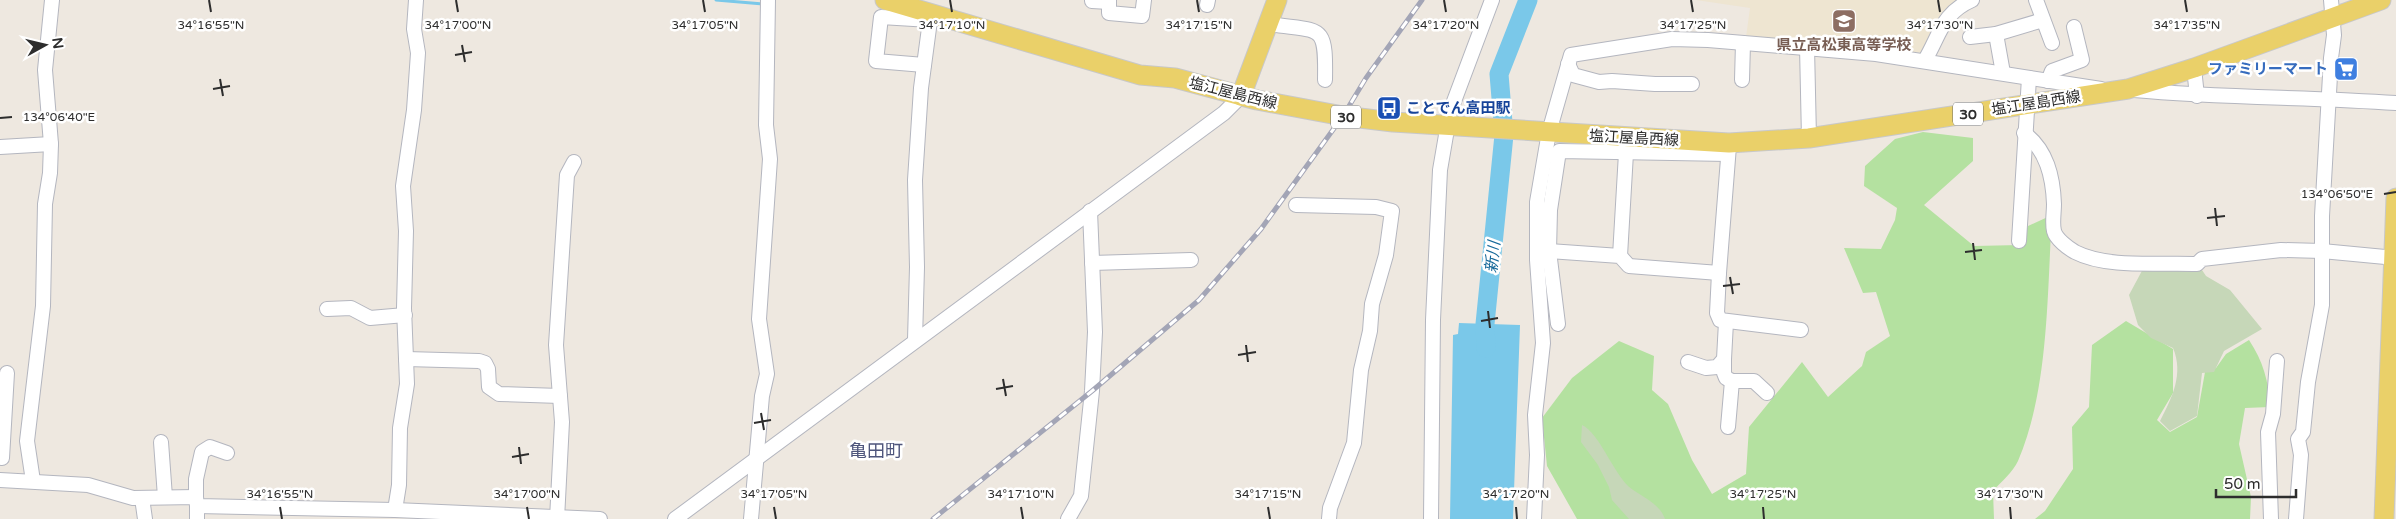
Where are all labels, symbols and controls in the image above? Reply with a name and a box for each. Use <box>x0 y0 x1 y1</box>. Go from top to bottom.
school or university icon: 県立高松東高等学校 <box>1831 8 1857 34</box>
text: 34°16'55"N <box>178 18 245 32</box>
text: 34°17'00"N <box>425 18 492 32</box>
text: 34°17'05"N <box>672 18 739 32</box>
text: 34°17'10"N <box>919 18 986 32</box>
text: 34°17'15"N <box>1166 18 1233 32</box>
text: 34°17'20"N <box>1413 18 1480 32</box>
text: 34°17'25"N <box>1660 18 1727 32</box>
text: 34°17'30"N <box>1907 18 1974 32</box>
text: 34°17'35"N <box>2154 18 2221 32</box>
north arrow <box>20 20 70 70</box>
place label: 県立高松東高等学校 <box>1776 36 1912 54</box>
text: N <box>48 37 67 50</box>
supermarket icon: ファミリーマート <box>2333 56 2359 82</box>
place label: ファミリーマート <box>2208 60 2328 78</box>
street label: 塩江屋島西線 <box>1187 73 1279 113</box>
street label: 塩江屋島西線 <box>1990 87 2082 119</box>
bus stop icon: ことでん高田駅 <box>1376 95 1402 121</box>
place label: ことでん高田駅 <box>1406 99 1511 117</box>
road number: 30 <box>1953 102 1983 126</box>
road number: 30 <box>1331 105 1361 128</box>
text: 134°06'40"E <box>23 110 96 124</box>
street label: 塩江屋島西線 <box>1589 127 1679 149</box>
text: 134°06'50"E <box>2301 187 2374 201</box>
water label: 新川 <box>1481 238 1505 274</box>
district label: 亀田町 <box>849 440 903 462</box>
scale bar <box>2216 466 2296 498</box>
text: 50 m <box>2224 475 2261 493</box>
text: 34°16'55"N <box>247 487 314 501</box>
text: 34°17'00"N <box>494 487 561 501</box>
text: 34°17'05"N <box>741 487 808 501</box>
text: 34°17'10"N <box>988 487 1055 501</box>
text: 34°17'15"N <box>1235 487 1302 501</box>
text: 34°17'20"N <box>1483 487 1550 501</box>
text: 34°17'25"N <box>1730 487 1797 501</box>
text: 34°17'30"N <box>1977 487 2044 501</box>

